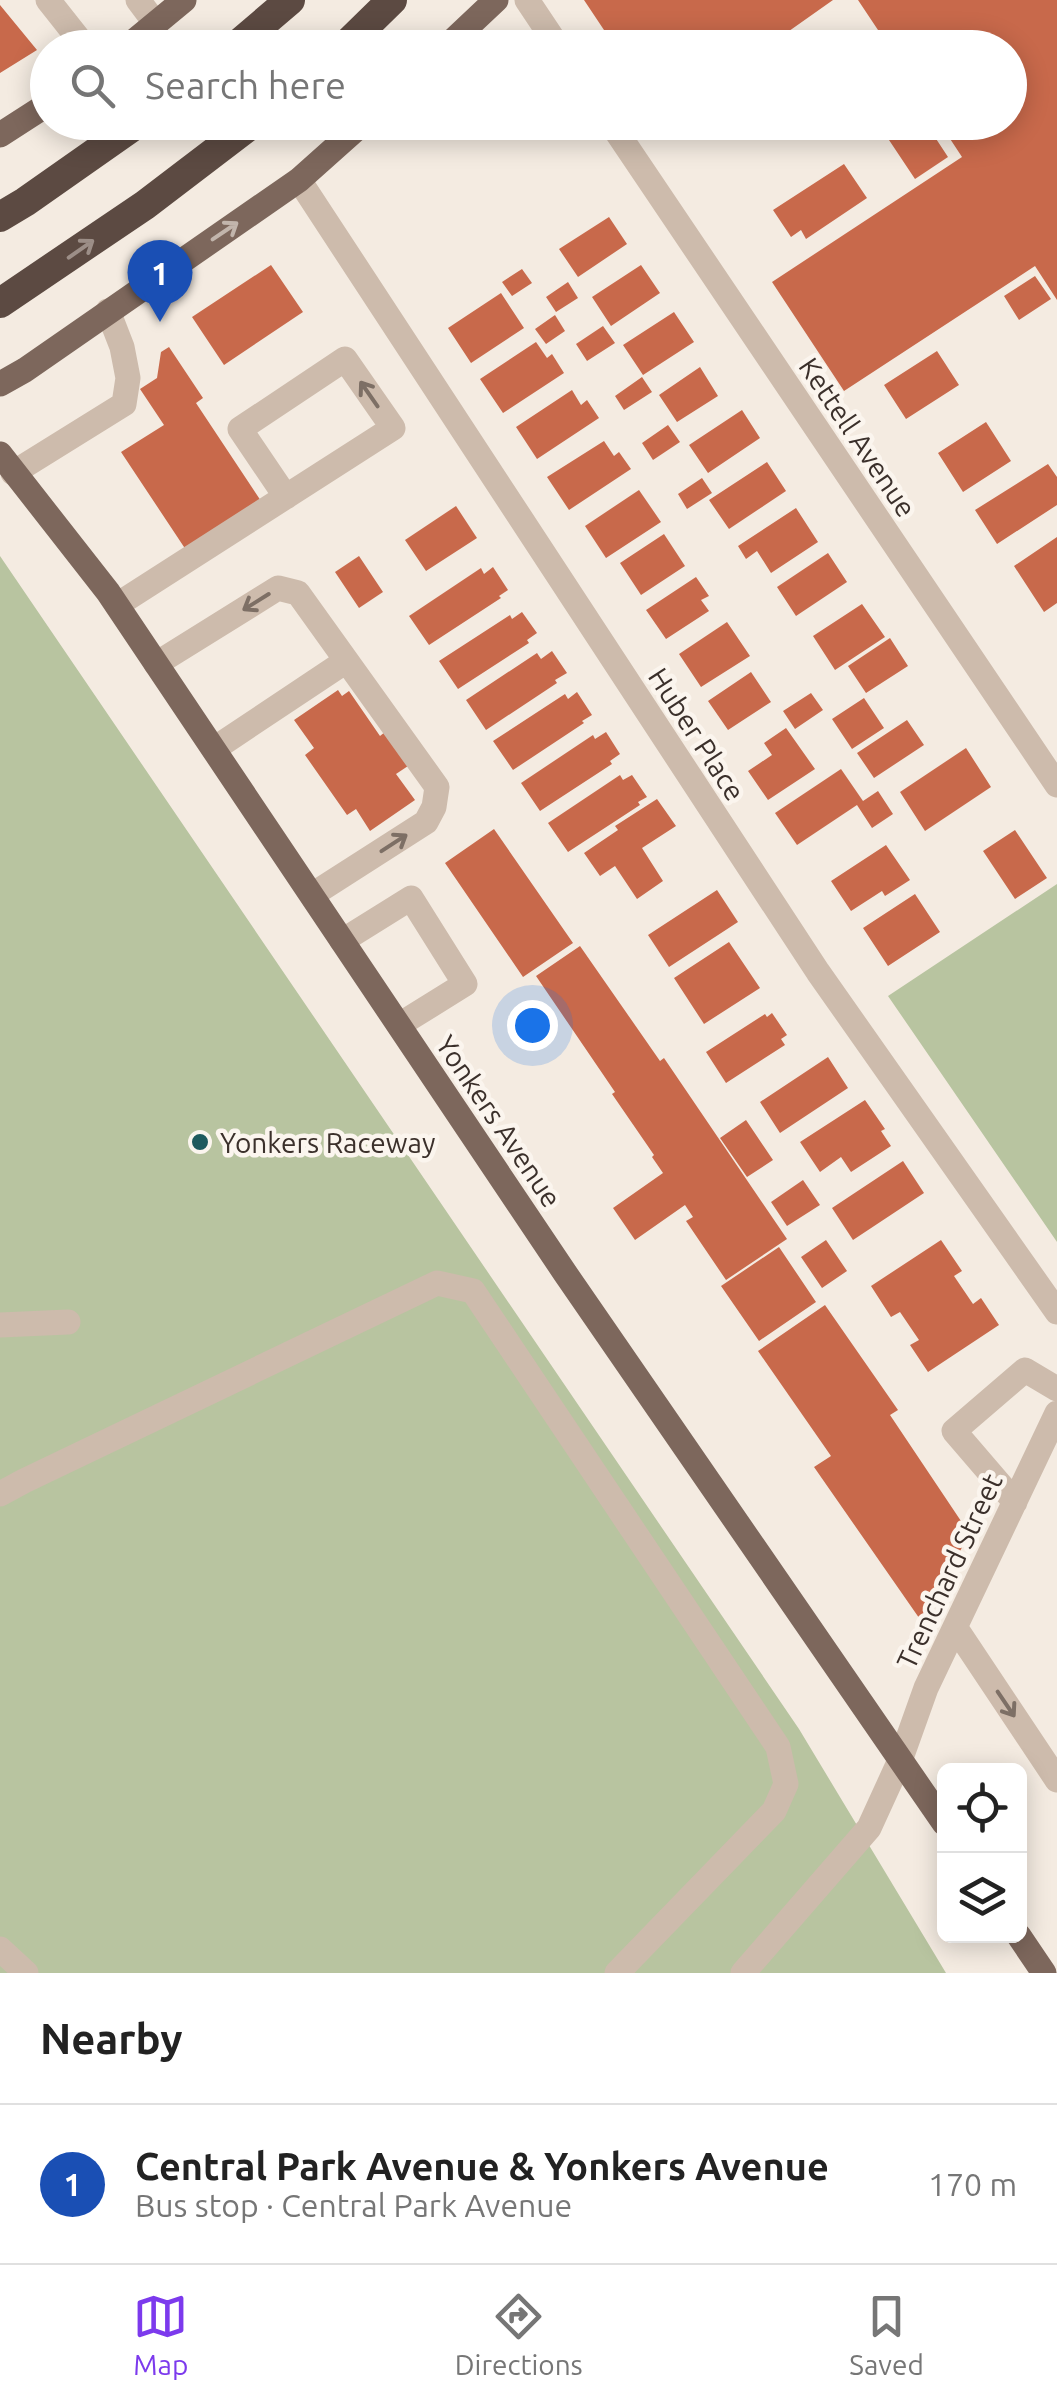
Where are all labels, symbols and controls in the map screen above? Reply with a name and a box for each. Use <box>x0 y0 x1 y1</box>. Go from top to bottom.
search box <box>30 30 1027 140</box>
icon: search <box>65 58 120 113</box>
text: Search here <box>145 64 346 106</box>
one-way arrow <box>211 221 239 242</box>
one-way arrow <box>67 239 95 260</box>
pin: 1 <box>128 240 192 322</box>
street label: Kettell Avenue <box>793 352 923 522</box>
one-way arrow <box>359 380 380 408</box>
one-way arrow <box>242 591 271 612</box>
street label: Huber Place <box>643 662 751 806</box>
one-way arrow <box>379 832 407 853</box>
your location <box>507 1000 558 1051</box>
street label: Yonkers Avenue <box>430 1029 568 1213</box>
place label: Yonkers Raceway <box>220 1127 435 1158</box>
marker: Yonkers Raceway <box>189 1131 211 1153</box>
street label: Trenchard Street <box>890 1469 1008 1673</box>
one-way arrow <box>995 1689 1016 1717</box>
map controls <box>937 1763 1027 1943</box>
button: locate <box>937 1763 1027 1853</box>
button: layers <box>937 1853 1027 1943</box>
text: Nearby <box>40 2015 183 2062</box>
text: Central Park Avenue & Yonkers Avenue <box>135 2145 829 2187</box>
text: 1 <box>63 2166 82 2202</box>
text: 170 m <box>928 2166 1017 2202</box>
text: Bus stop · Central Park Avenue <box>135 2187 572 2223</box>
tab: Map <box>133 2289 188 2380</box>
tab: Directions <box>455 2289 583 2380</box>
tab: Saved <box>849 2289 924 2380</box>

